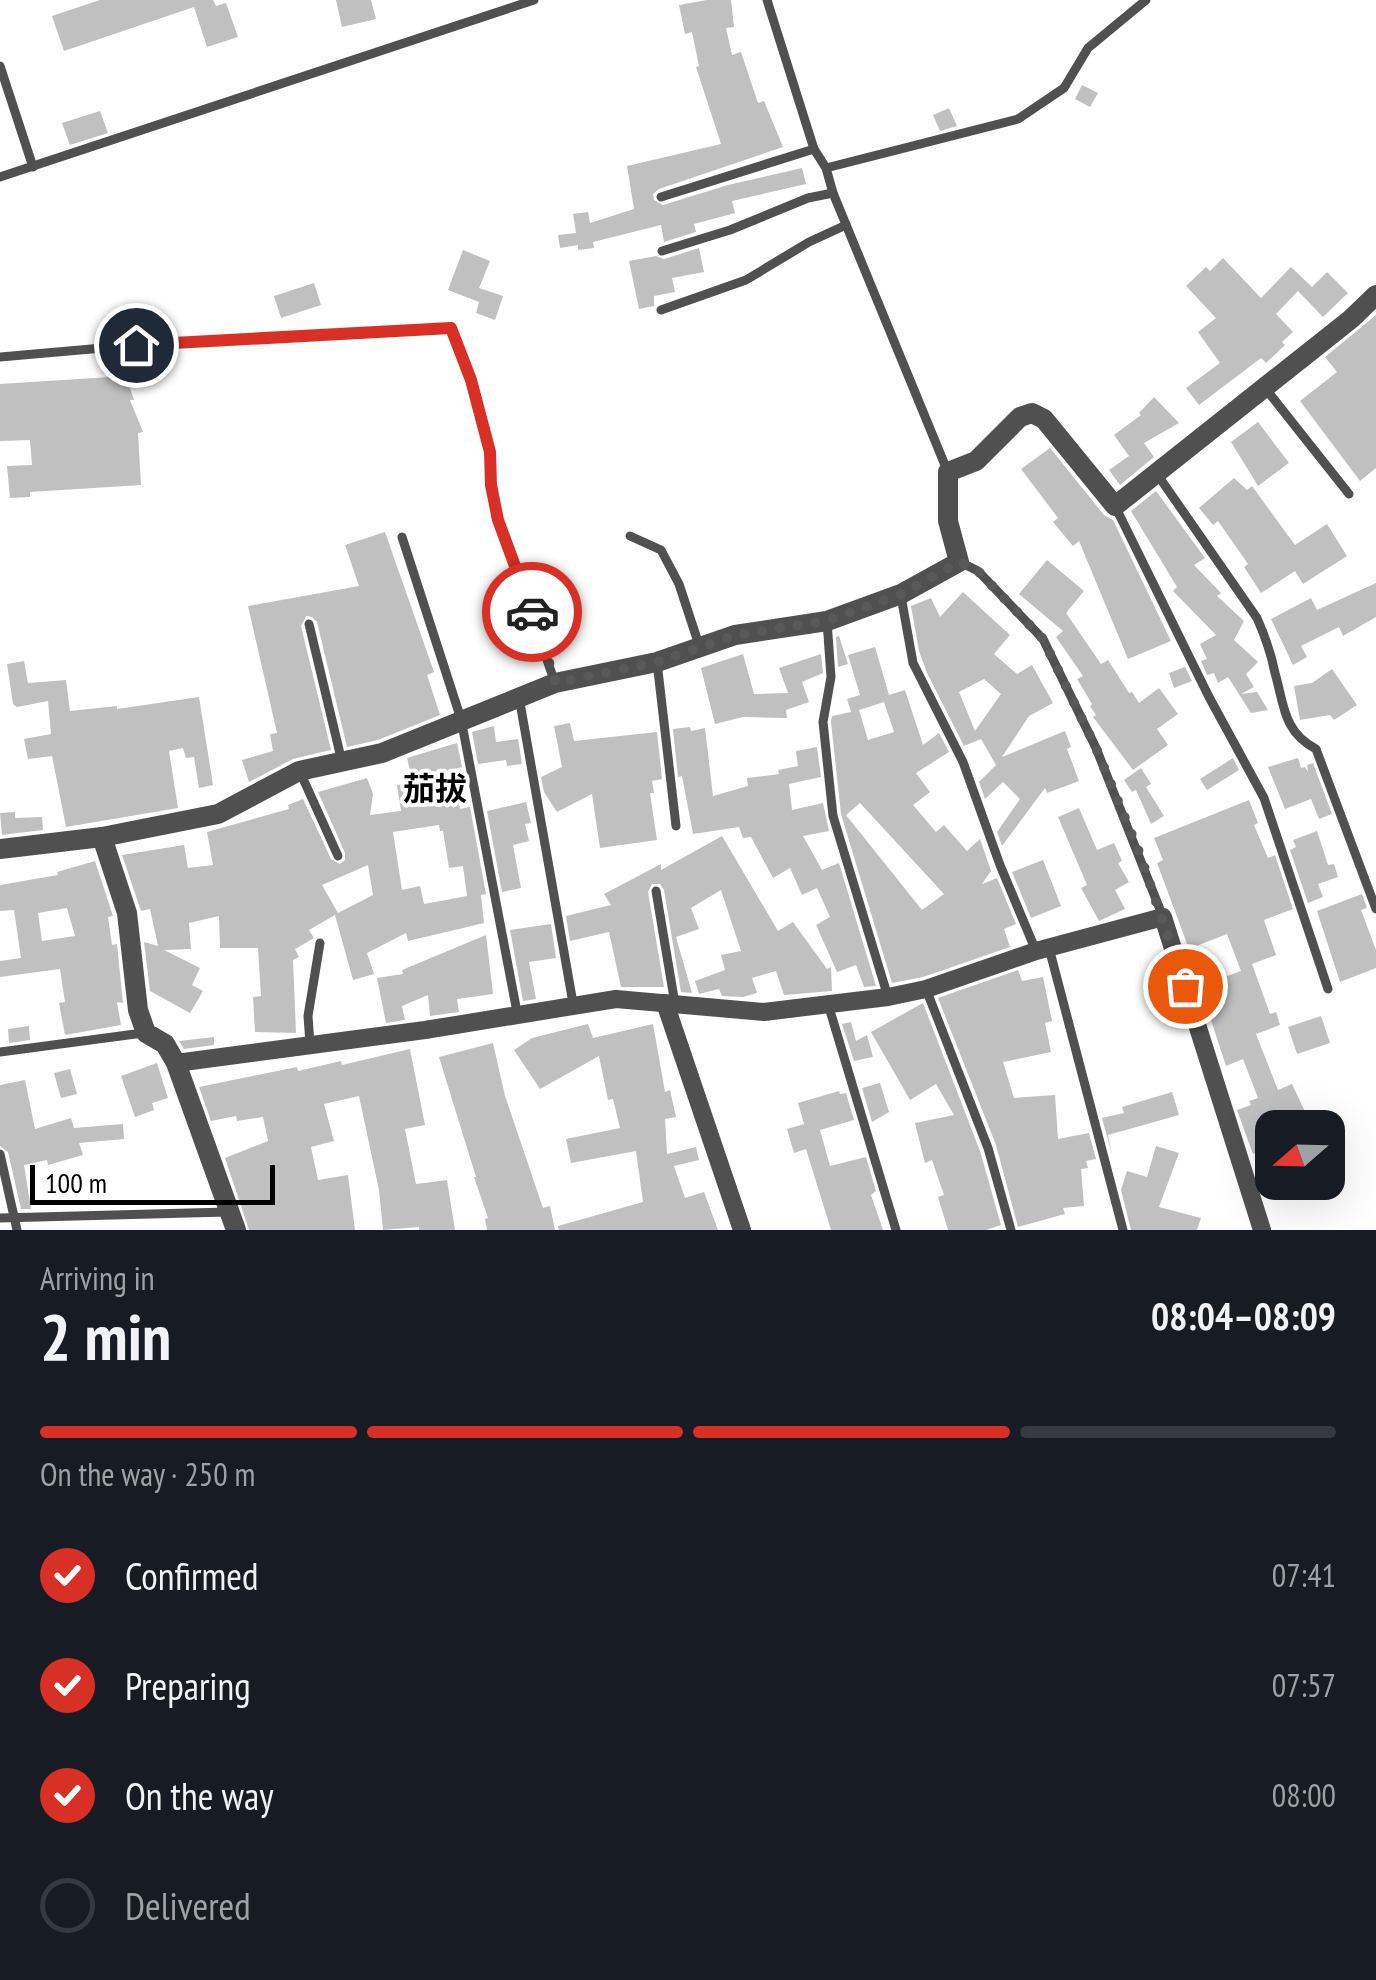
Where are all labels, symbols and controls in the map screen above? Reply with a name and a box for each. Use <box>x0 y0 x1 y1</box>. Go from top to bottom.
pin <box>94 303 179 388</box>
icon: home <box>109 318 164 373</box>
courier <box>482 562 582 662</box>
icon: car <box>505 585 560 640</box>
district label: 茄拔 <box>403 767 467 809</box>
pin <box>1143 944 1228 1029</box>
icon: bag <box>1158 959 1213 1014</box>
north arrow <box>1255 1110 1345 1200</box>
map controls <box>1255 1110 1345 1200</box>
scale bar <box>30 1160 275 1204</box>
text: 100 m <box>45 1164 107 1201</box>
text: Arriving in <box>40 1257 155 1299</box>
text: 08:04–08:09 <box>1151 1291 1336 1340</box>
text: 2 min <box>40 1294 171 1378</box>
text: On the way · 250 m <box>40 1453 255 1495</box>
icon: check <box>40 1548 95 1603</box>
text: Confirmed <box>125 1551 258 1600</box>
text: 07:41 <box>1272 1554 1336 1596</box>
icon: check <box>40 1658 95 1713</box>
text: Preparing <box>125 1661 251 1710</box>
text: 07:57 <box>1272 1664 1336 1706</box>
icon: check <box>40 1768 95 1823</box>
text: On the way <box>125 1771 273 1820</box>
text: 08:00 <box>1272 1774 1336 1816</box>
text: Delivered <box>125 1881 251 1930</box>

